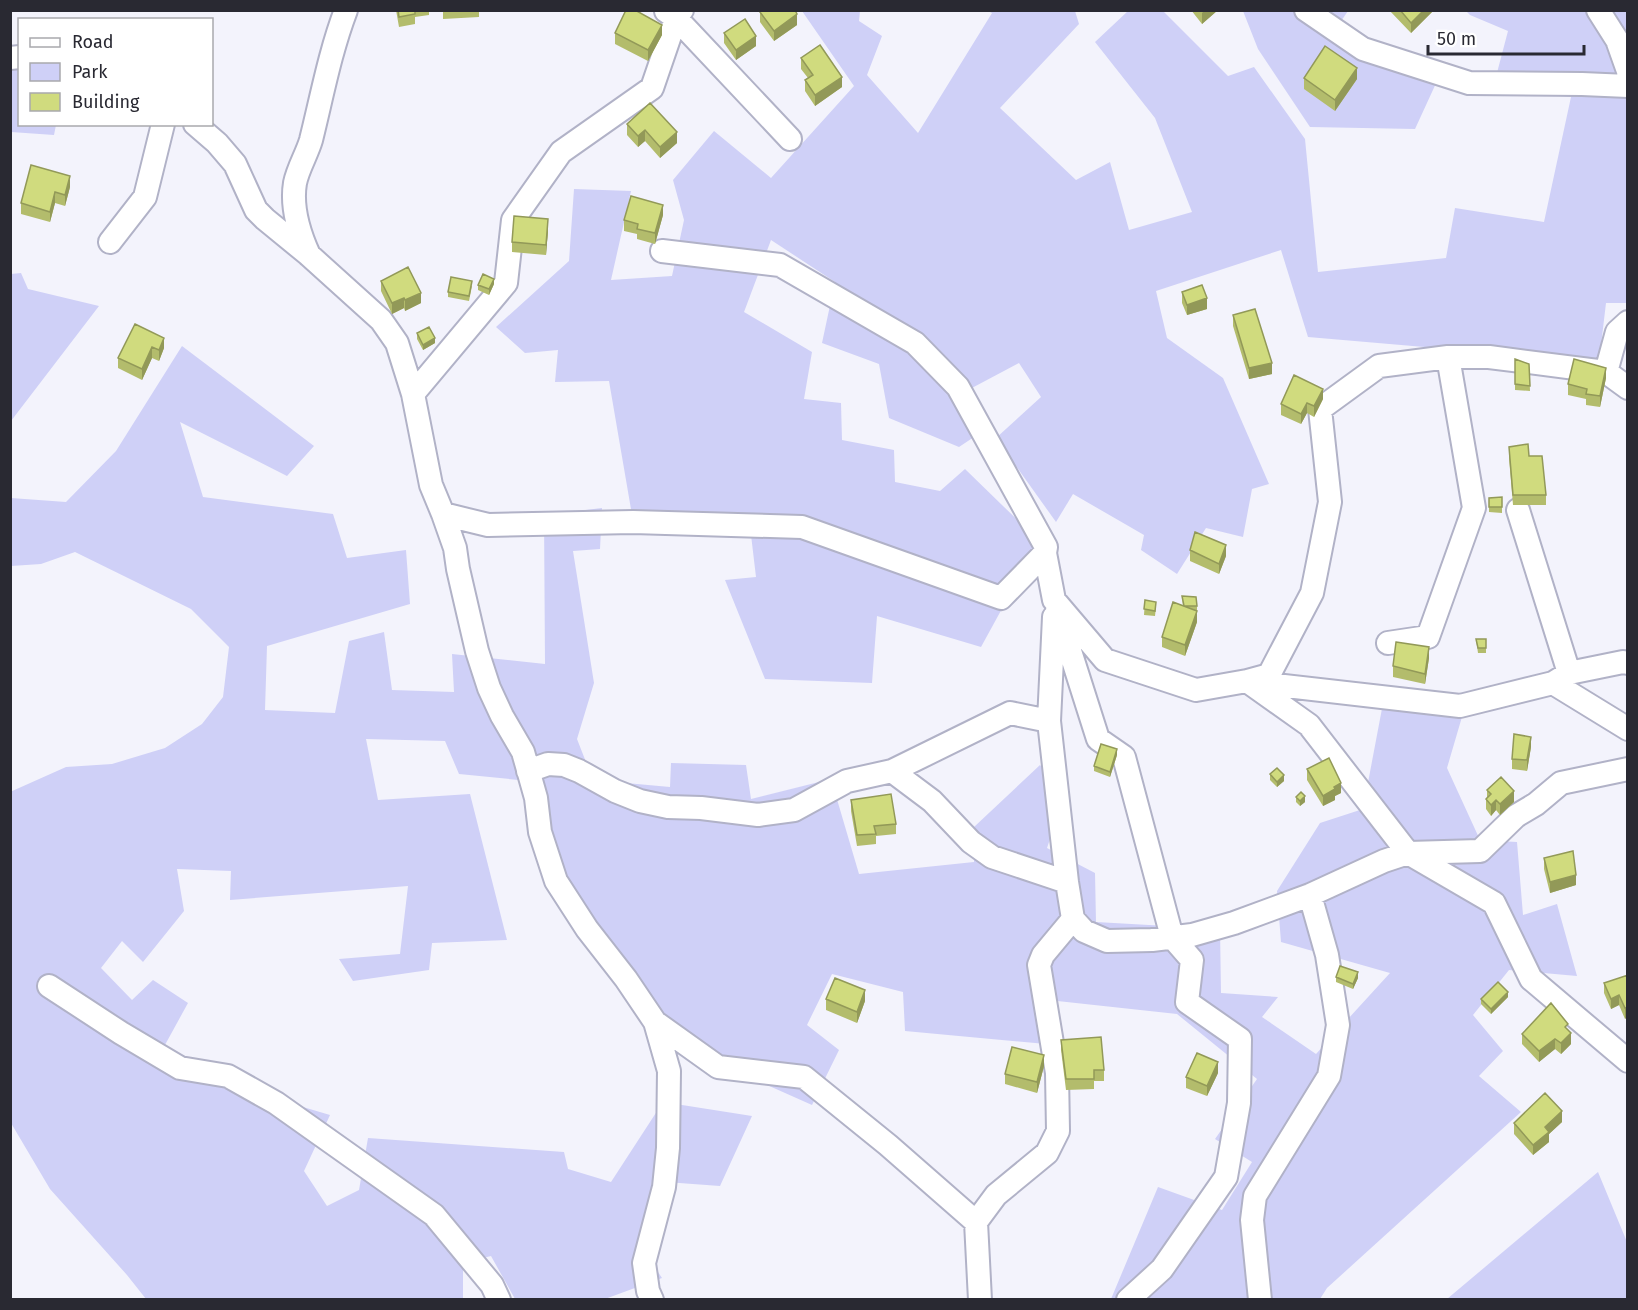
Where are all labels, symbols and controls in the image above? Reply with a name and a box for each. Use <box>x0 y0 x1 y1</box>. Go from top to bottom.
legend <box>18 18 213 126</box>
scale bar <box>1428 18 1584 56</box>
text: 50 m <box>1437 28 1476 50</box>
text: Road <box>72 31 114 53</box>
text: Park <box>72 61 108 83</box>
text: Building <box>72 91 140 113</box>

